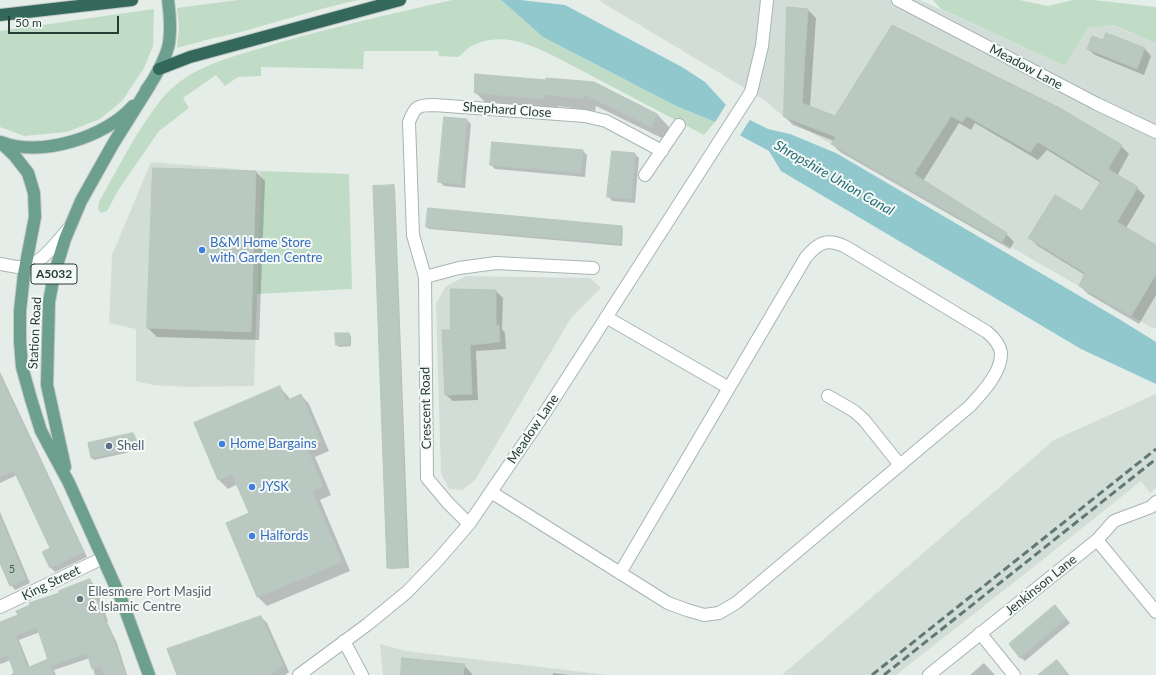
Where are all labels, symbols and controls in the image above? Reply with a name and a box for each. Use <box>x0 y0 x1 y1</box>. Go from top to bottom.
scale bar <box>10 8 121 34</box>
text: 50 m <box>15 15 42 30</box>
street label: Meadow Lane <box>987 41 1065 93</box>
street label: Shephard Close <box>462 99 552 121</box>
water label: Shropshire Union Canal <box>771 137 897 219</box>
place label: B&M Home Store with Garden Centre <box>210 235 322 266</box>
marker: B&M Home Store with Garden Centre <box>197 245 207 255</box>
road number: A5032 <box>31 264 77 284</box>
street label: Station Road <box>25 296 45 370</box>
street label: Crescent Road <box>417 367 435 449</box>
street label: Meadow Lane <box>504 391 562 467</box>
place label: Home Bargains <box>230 436 317 452</box>
place label: Shell <box>117 438 144 454</box>
marker: Home Bargains <box>217 439 227 449</box>
marker: Shell <box>104 441 114 451</box>
place label: JYSK <box>260 479 289 495</box>
marker: JYSK <box>247 482 257 492</box>
place label: Halfords <box>260 528 308 544</box>
marker: Halfords <box>247 531 257 541</box>
street label: Jenkinson Lane <box>1002 552 1080 618</box>
house number: 5 <box>9 562 15 576</box>
street label: King Street <box>19 562 83 604</box>
place label: Ellesmere Port Masjid & Islamic Centre <box>88 584 211 615</box>
marker: Ellesmere Port Masjid & Islamic Centre <box>75 594 85 604</box>

